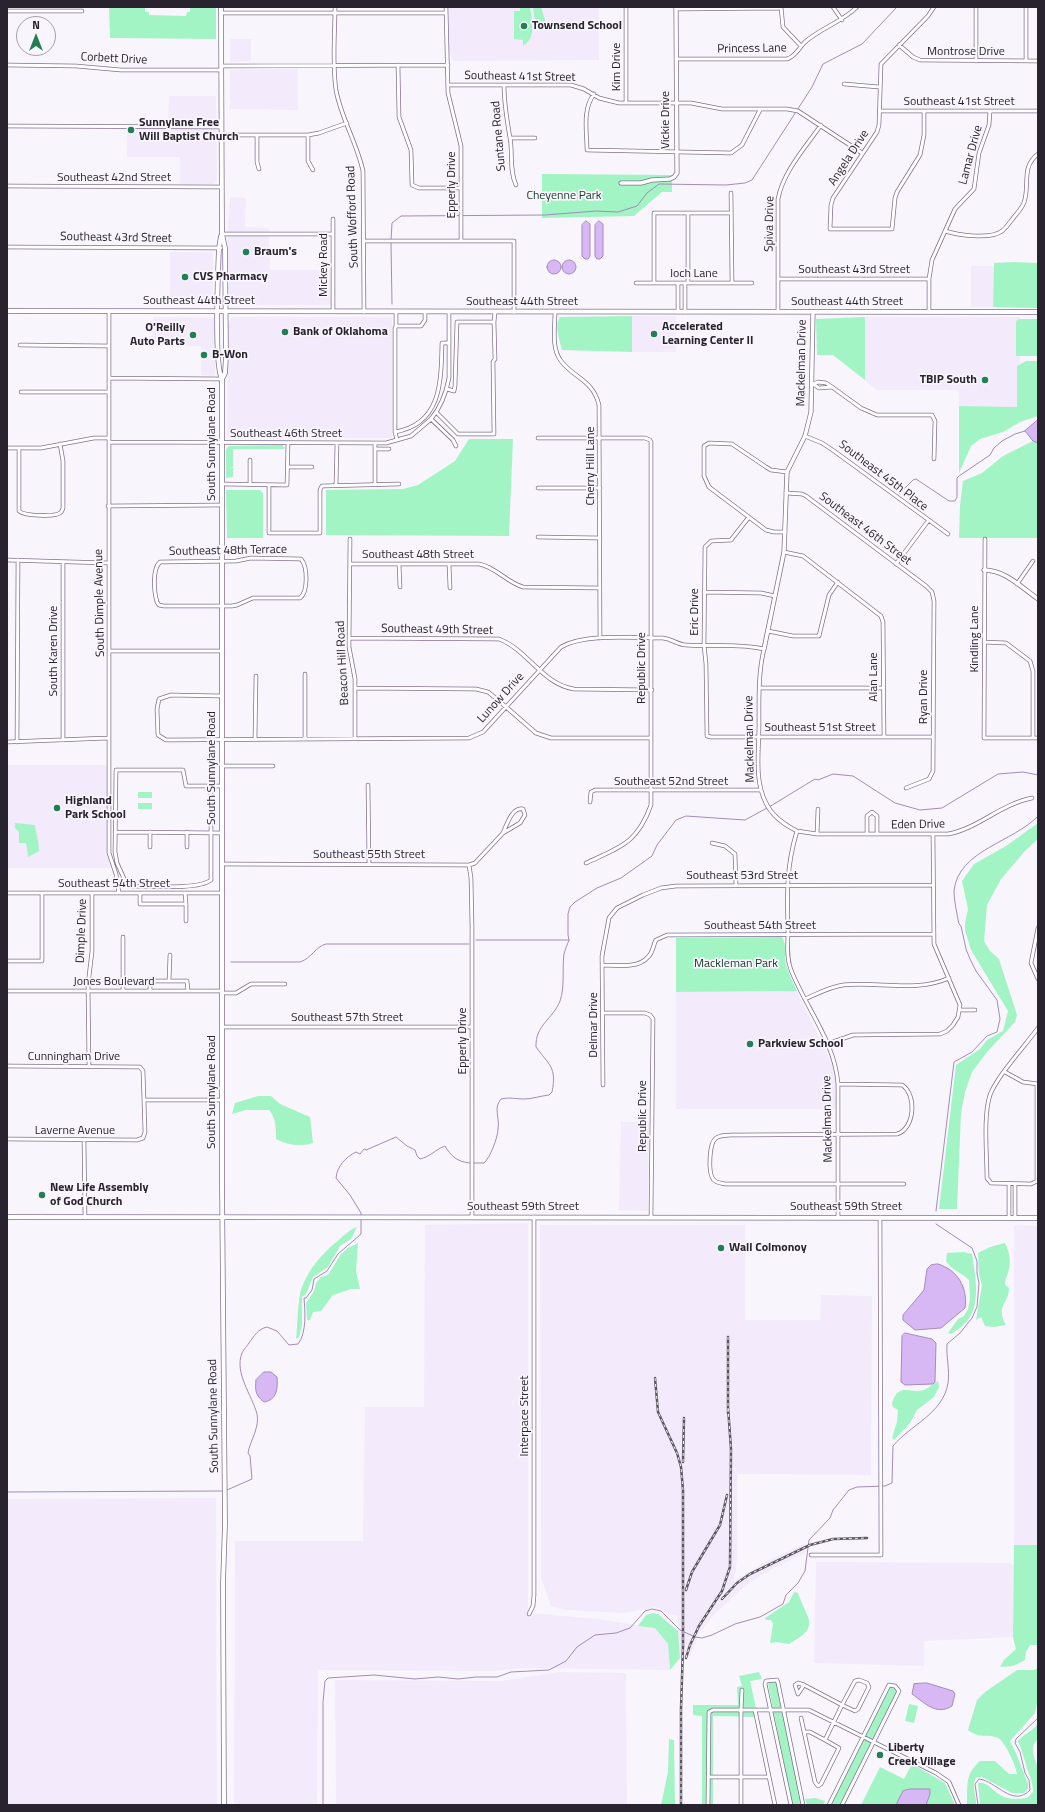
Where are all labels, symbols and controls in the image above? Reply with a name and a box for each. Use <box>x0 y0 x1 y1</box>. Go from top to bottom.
north arrow <box>16 16 56 56</box>
text: N <box>32 17 40 33</box>
place label: Townsend School <box>532 19 622 33</box>
marker: Townsend School <box>519 21 529 31</box>
street label: Princess Lane <box>717 41 787 57</box>
street label: Kim Drive <box>610 43 624 91</box>
street label: Montrose Drive <box>927 45 1005 59</box>
street label: Corbett Drive <box>80 50 148 68</box>
street label: Southeast 41st Street <box>464 69 576 85</box>
street label: Vickie Drive <box>659 91 673 149</box>
street label: Southeast 41st Street <box>903 95 1015 109</box>
street label: Suntane Road <box>489 100 509 172</box>
place label: Sunnylane Free Will Baptist Church <box>139 116 239 144</box>
street label: Lamar Drive <box>956 124 986 186</box>
marker: Sunnylane Free Will Baptist Church <box>126 125 136 135</box>
street label: Angela Drive <box>826 127 872 189</box>
street label: Epperly Drive <box>445 152 459 218</box>
street label: South Wofford Road <box>344 166 362 268</box>
street label: Southeast 42nd Street <box>57 171 171 185</box>
park label: Cheyenne Park <box>526 189 602 203</box>
street label: Spiva Drive <box>762 196 778 252</box>
street label: Southeast 43rd Street <box>60 230 172 246</box>
street label: Mickey Road <box>317 233 331 297</box>
place label: Braum's <box>254 245 297 259</box>
marker: Braum's <box>241 247 251 257</box>
street label: Southeast 43rd Street <box>798 263 910 277</box>
street label: loch Lane <box>670 267 718 281</box>
place label: CVS Pharmacy <box>193 270 268 284</box>
marker: CVS Pharmacy <box>180 272 190 282</box>
street label: Southeast 44th Street <box>143 294 255 308</box>
street label: Southeast 44th Street <box>466 295 578 309</box>
street label: Southeast 44th Street <box>791 295 903 309</box>
street label: Mackelman Drive <box>794 319 810 407</box>
place label: Accelerated Learning Center II <box>662 320 753 348</box>
place label: O'Reilly Auto Parts <box>130 321 185 349</box>
place label: Bank of Oklahoma <box>293 325 388 339</box>
marker: Bank of Oklahoma <box>280 327 290 337</box>
marker: Accelerated Learning Center II <box>649 329 659 339</box>
marker: O'Reilly Auto Parts <box>188 330 198 340</box>
place label: B-Won <box>212 348 248 362</box>
marker: B-Won <box>199 350 209 360</box>
place label: TBIP South <box>920 373 977 387</box>
marker: TBIP South <box>980 375 990 385</box>
street label: South Sunnylane Road <box>205 387 219 501</box>
street label: Southeast 46th Street <box>230 427 342 441</box>
street label: Cherry Hill Lane <box>584 427 598 505</box>
street label: Southeast 45th Place <box>835 438 931 514</box>
street label: Southeast 46th Street <box>816 490 914 568</box>
street label: Southeast 48th Terrace <box>169 543 287 559</box>
street label: Southeast 48th Street <box>362 548 474 562</box>
street label: South Dimple Avenue <box>92 549 108 657</box>
street label: Eric Drive <box>688 588 702 636</box>
street label: Kindling Lane <box>968 605 982 673</box>
street label: South Karen Drive <box>47 606 61 696</box>
street label: Beacon Hill Road <box>334 620 352 706</box>
street label: Southeast 49th Street <box>381 622 493 638</box>
street label: Republic Drive <box>635 632 649 704</box>
street label: Alan Lane <box>867 652 881 702</box>
street label: Lunow Drive <box>475 670 527 726</box>
street label: Ryan Drive <box>917 670 931 724</box>
street label: Mackelman Drive <box>742 695 758 783</box>
street label: South Sunnylane Road <box>205 711 219 825</box>
street label: Southeast 51st Street <box>764 721 876 735</box>
street label: Southeast 52nd Street <box>614 775 728 789</box>
place label: Highland Park School <box>65 794 126 822</box>
marker: Highland Park School <box>52 803 62 813</box>
street label: Eden Drive <box>891 817 945 833</box>
street label: Southeast 55th Street <box>313 848 425 862</box>
street label: Southeast 53rd Street <box>686 869 798 883</box>
street label: Southeast 54th Street <box>58 877 170 891</box>
street label: Dimple Drive <box>74 899 90 963</box>
street label: Southeast 54th Street <box>704 919 816 933</box>
park label: Mackleman Park <box>694 957 778 971</box>
street label: Jones Boulevard <box>73 975 155 989</box>
street label: Delmar Drive <box>587 992 601 1058</box>
street label: Epperly Drive <box>456 1008 470 1074</box>
street label: Southeast 57th Street <box>291 1011 403 1025</box>
street label: South Sunnylane Road <box>205 1035 219 1149</box>
place label: Parkview School <box>758 1037 843 1051</box>
marker: Parkview School <box>745 1039 755 1049</box>
street label: Cunningham Drive <box>28 1050 120 1064</box>
street label: Mackelman Drive <box>820 1075 836 1163</box>
street label: Republic Drive <box>636 1080 650 1152</box>
street label: Laverne Avenue <box>35 1124 115 1138</box>
place label: New Life Assembly of God Church <box>50 1181 149 1209</box>
marker: New Life Assembly of God Church <box>37 1190 47 1200</box>
street label: Southeast 59th Street <box>467 1200 579 1214</box>
street label: Southeast 59th Street <box>790 1200 902 1214</box>
place label: Wall Colmonoy <box>729 1241 807 1255</box>
marker: Wall Colmonoy <box>716 1243 726 1253</box>
street label: South Sunnylane Road <box>206 1359 222 1473</box>
street label: Interpace Street <box>518 1376 532 1456</box>
place label: Liberty Creek Village <box>888 1741 956 1769</box>
marker: Liberty Creek Village <box>875 1750 885 1760</box>

